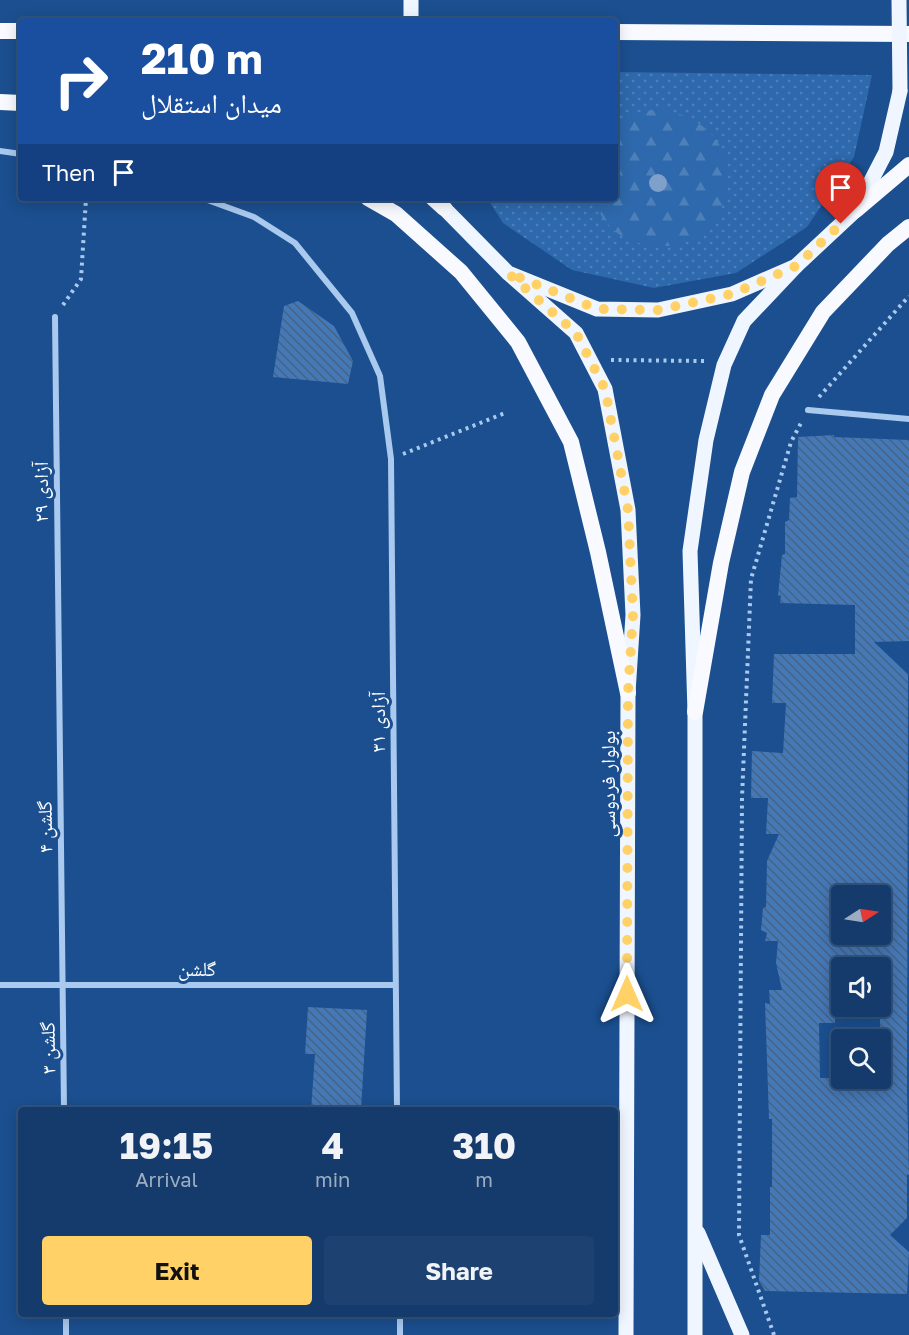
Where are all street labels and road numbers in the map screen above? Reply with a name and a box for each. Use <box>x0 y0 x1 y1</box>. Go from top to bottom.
street label: آزادی ۲۹ <box>28 461 53 522</box>
street label: آزادی ۳۱ <box>365 691 390 752</box>
street label: بولوار فردوسی <box>595 731 620 837</box>
street label: گلشن ۴ <box>32 801 57 853</box>
street label: گلشن <box>178 956 216 981</box>
street label: گلشن ۳ <box>35 1022 60 1074</box>

